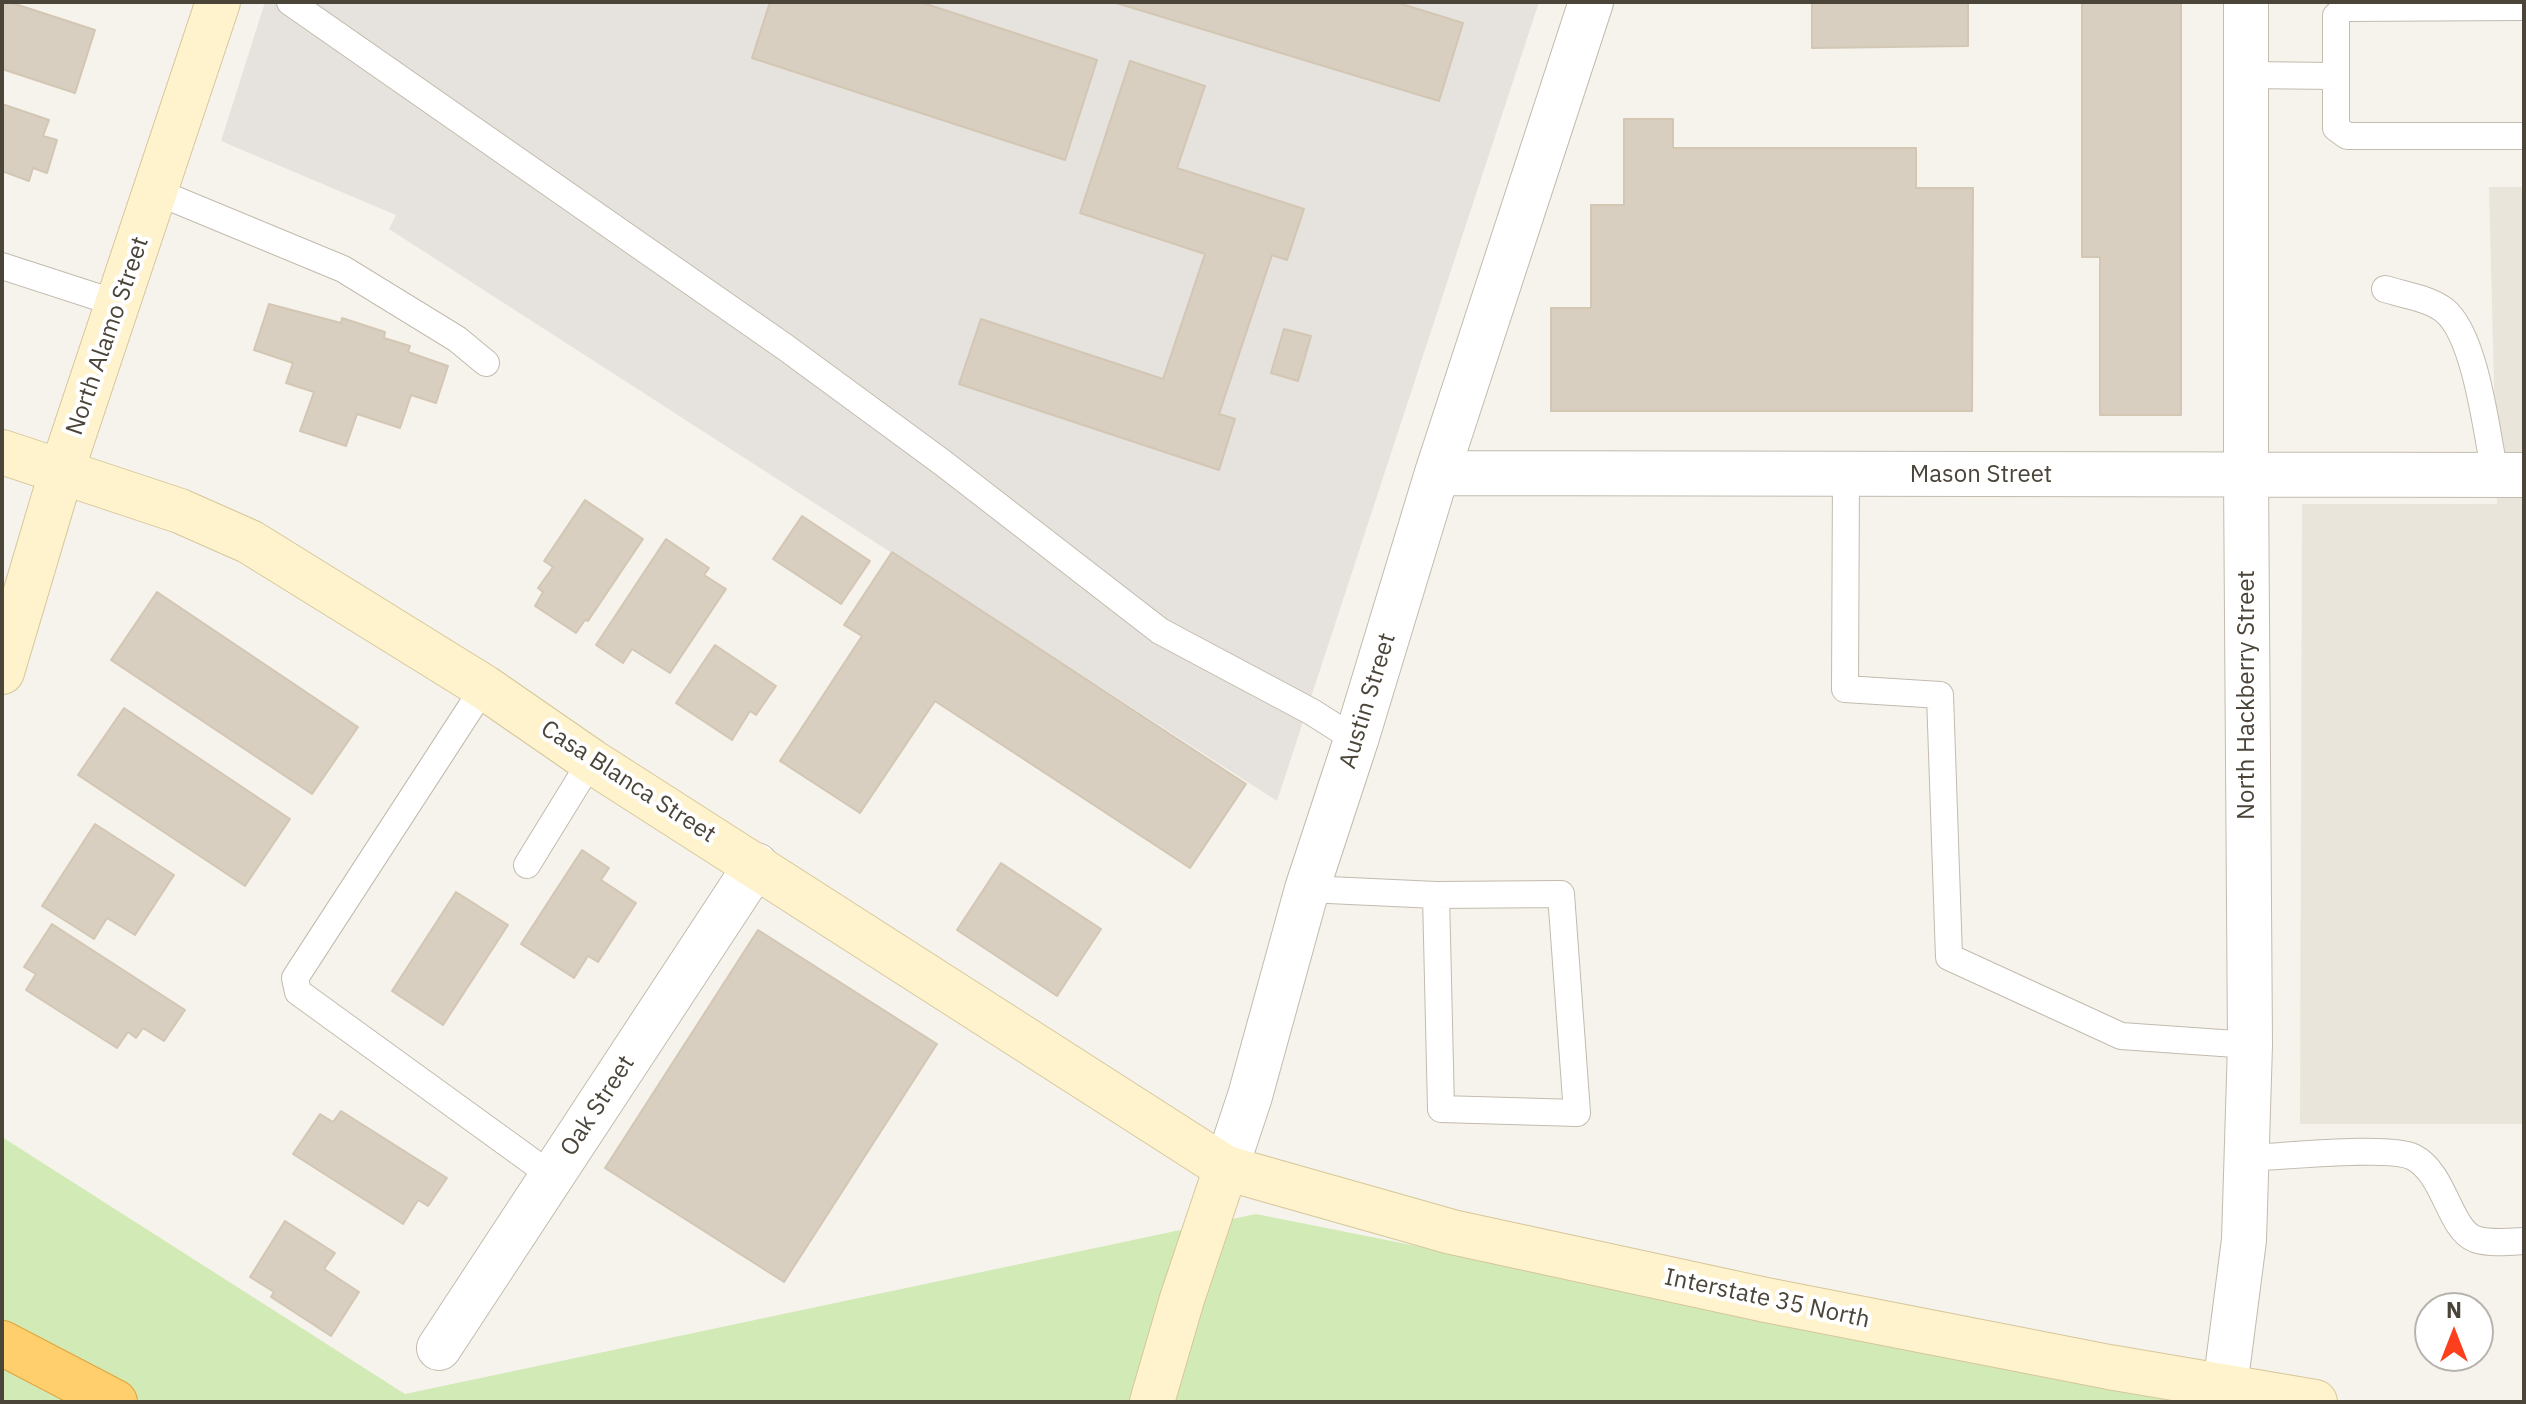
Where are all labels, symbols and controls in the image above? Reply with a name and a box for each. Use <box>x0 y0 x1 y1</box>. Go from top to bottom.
street label: North Alamo Street <box>61 233 155 439</box>
street label: Mason Street <box>1910 461 2052 489</box>
street label: North Hackberry Street <box>2233 570 2261 820</box>
street label: Austin Street <box>1334 630 1402 772</box>
street label: Casa Blanca Street <box>535 715 721 849</box>
street label: Oak Street <box>555 1050 641 1162</box>
street label: Interstate 35 North <box>1662 1263 1872 1335</box>
north arrow <box>2414 1292 2494 1372</box>
text: N <box>2446 1295 2462 1324</box>

